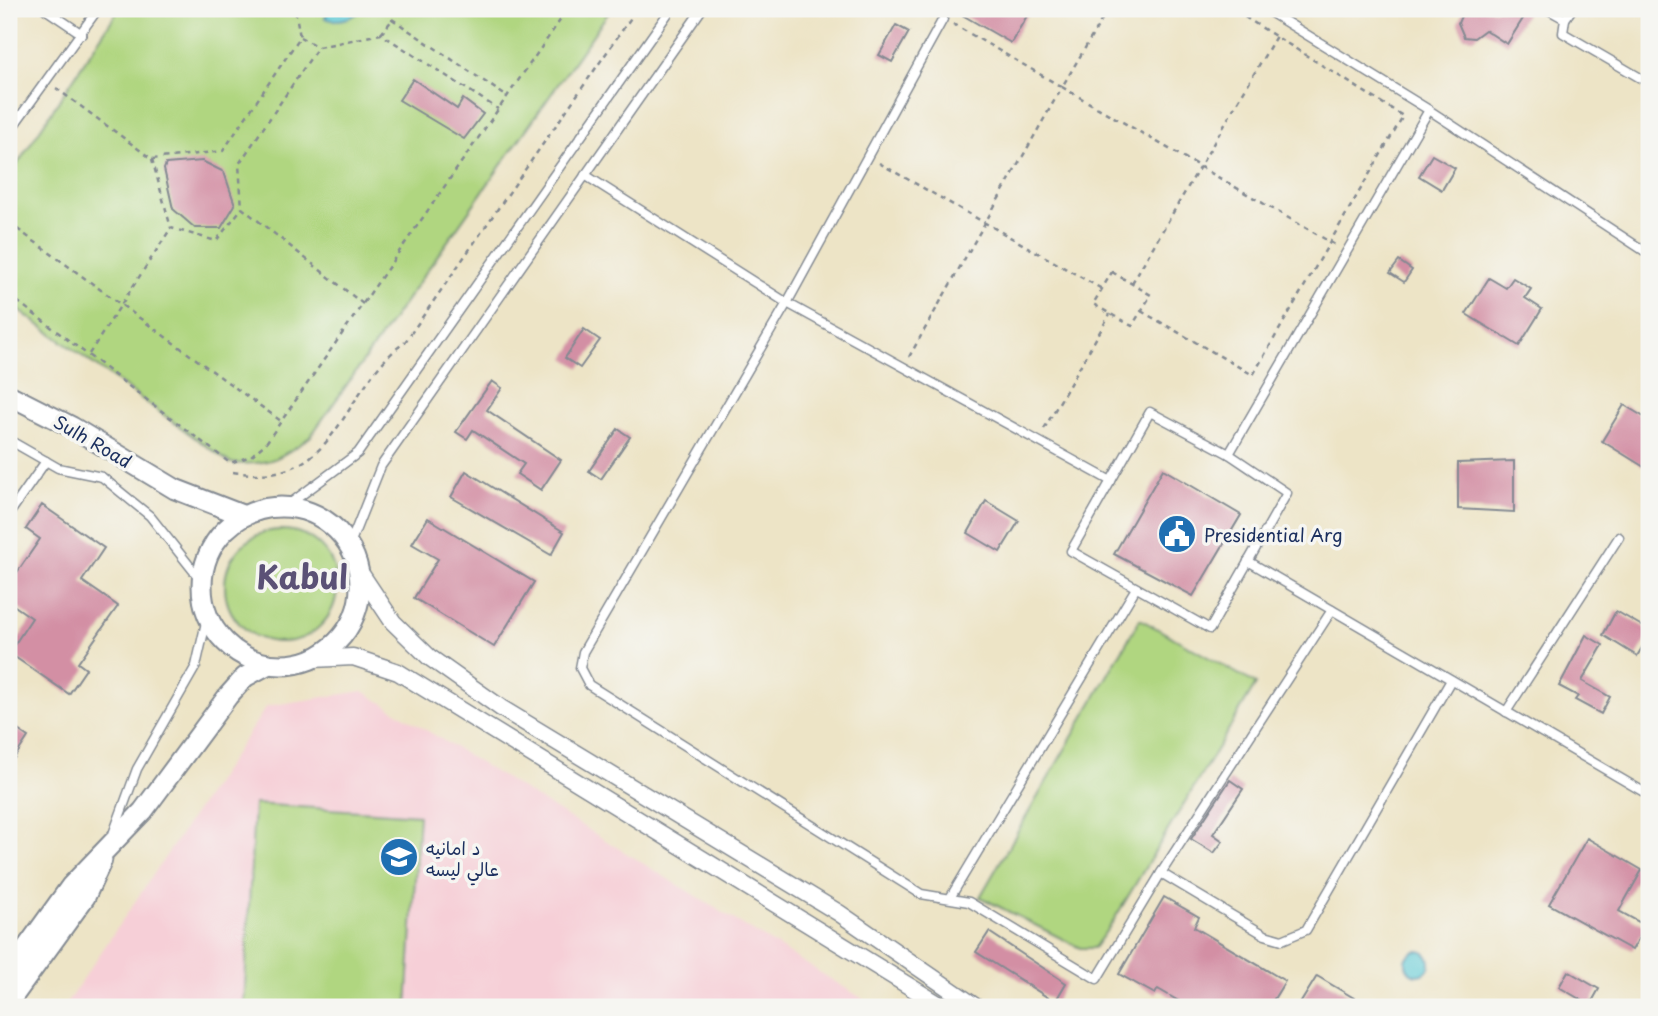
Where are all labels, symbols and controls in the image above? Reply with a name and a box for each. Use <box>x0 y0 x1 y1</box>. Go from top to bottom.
street label: Sulh Road <box>49 408 137 474</box>
public building icon: Presidential Arg <box>1156 513 1198 555</box>
place label: Presidential Arg <box>1204 521 1343 548</box>
district label: Kabul <box>256 552 348 600</box>
place label: د امانیه عالي لیسه <box>426 834 499 886</box>
school or university icon: د امانیه عالي لیسه <box>378 836 420 878</box>

